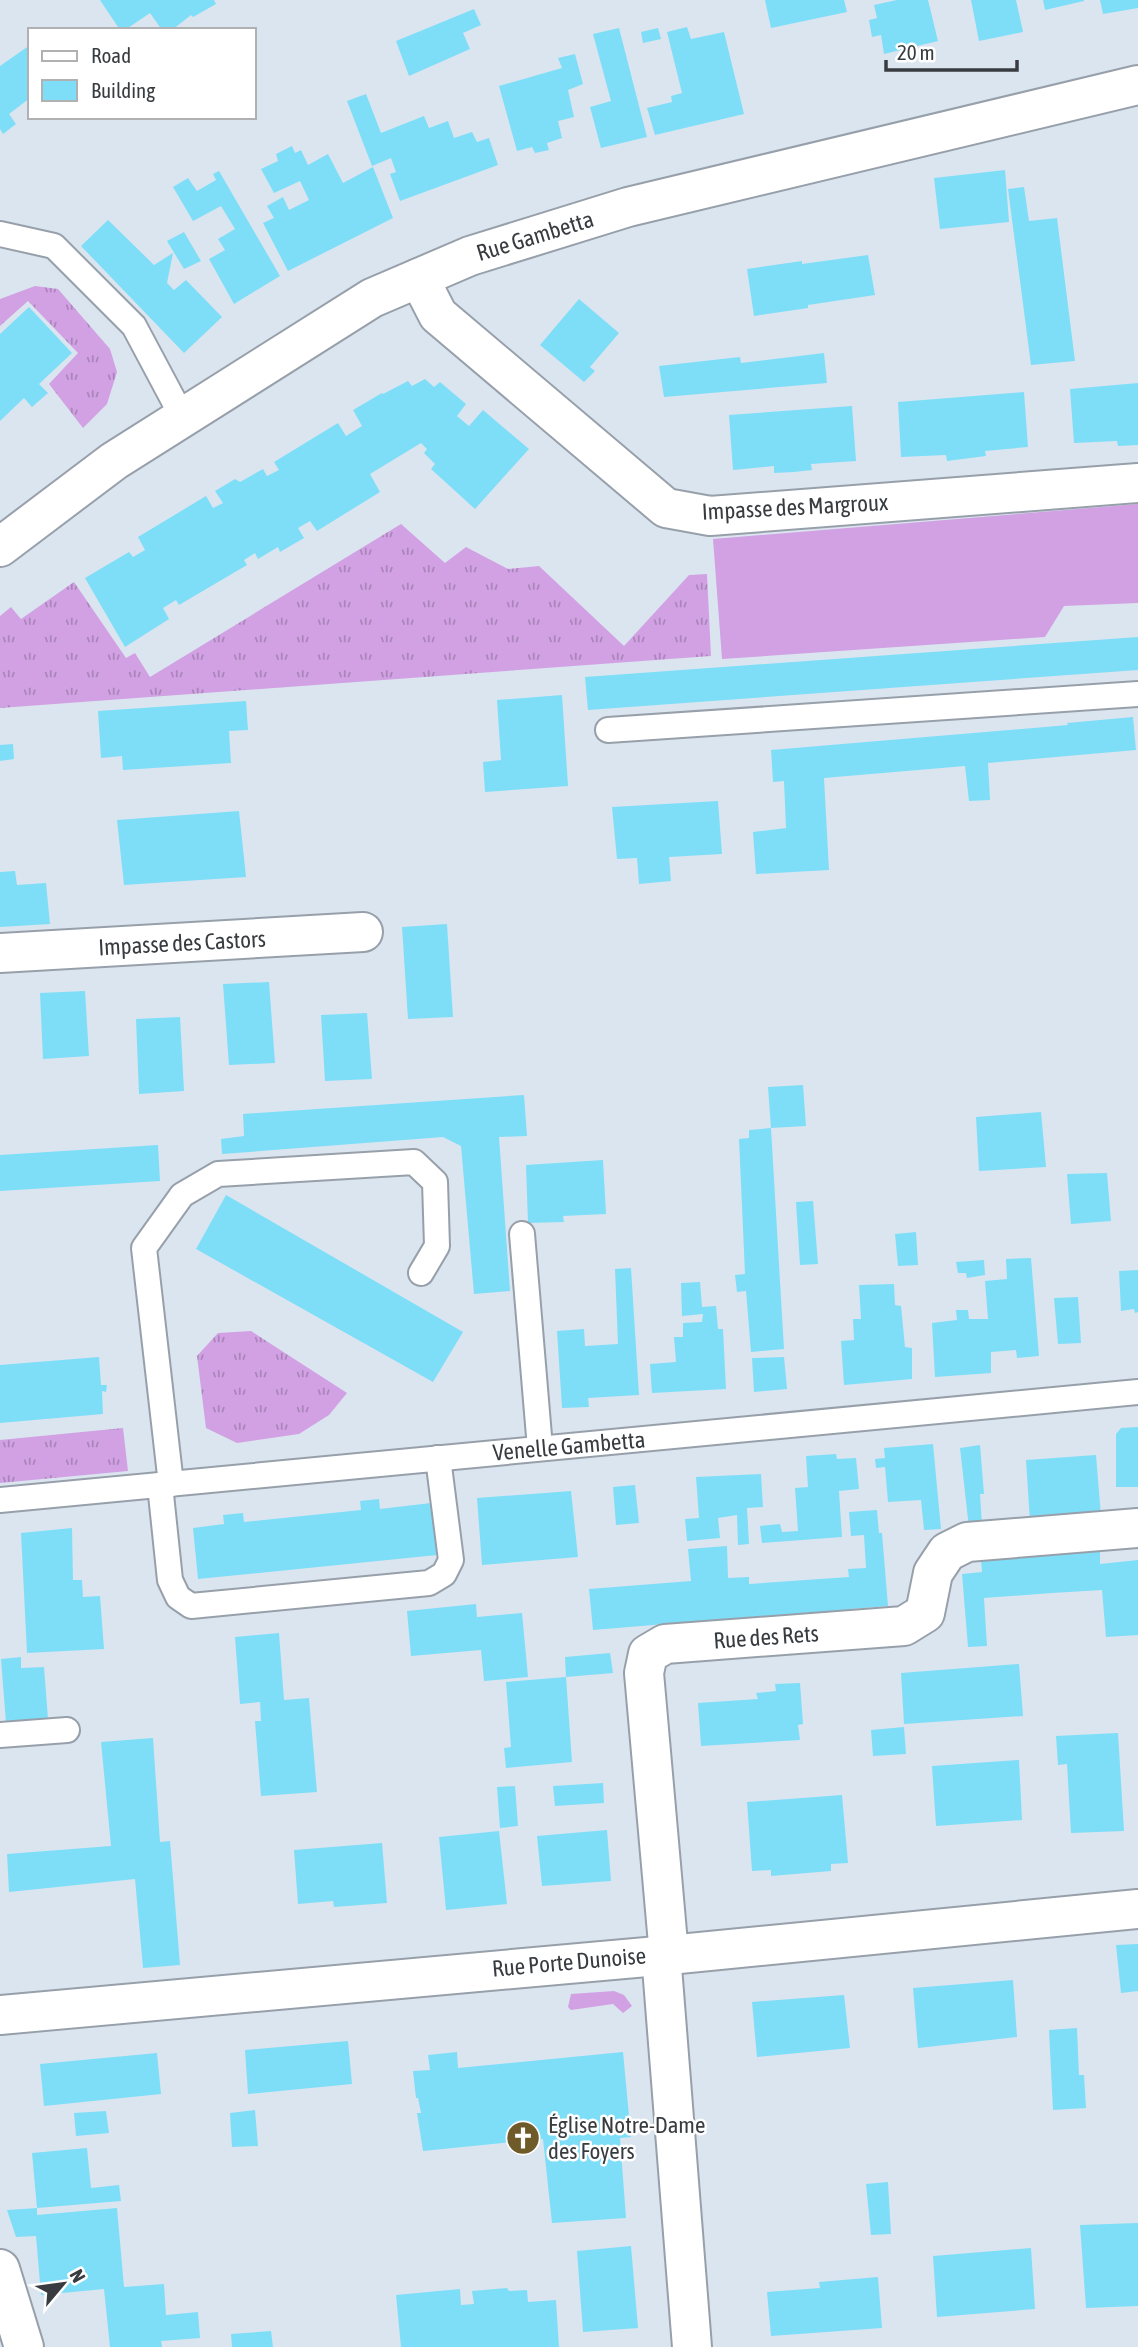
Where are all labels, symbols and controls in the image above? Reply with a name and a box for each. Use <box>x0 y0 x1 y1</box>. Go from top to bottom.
legend <box>28 28 256 119</box>
scale bar <box>886 28 1017 72</box>
text: 20 m <box>897 40 935 64</box>
text: Road <box>91 43 131 67</box>
text: Building <box>91 78 155 102</box>
street label: Rue Gambetta <box>473 206 597 266</box>
street label: Impasse des Margroux <box>701 489 889 525</box>
street label: Impasse des Castors <box>98 926 266 960</box>
street label: Venelle Gambetta <box>492 1426 646 1466</box>
street label: Rue des Rets <box>712 1620 820 1654</box>
street label: Rue Porte Dunoise <box>491 1942 647 1982</box>
place label: Église Notre-Dame des Foyers <box>548 2112 705 2164</box>
church icon: Église Notre-Dame des Foyers <box>504 2119 542 2157</box>
north arrow <box>28 2249 98 2319</box>
text: N <box>66 2266 90 2286</box>

